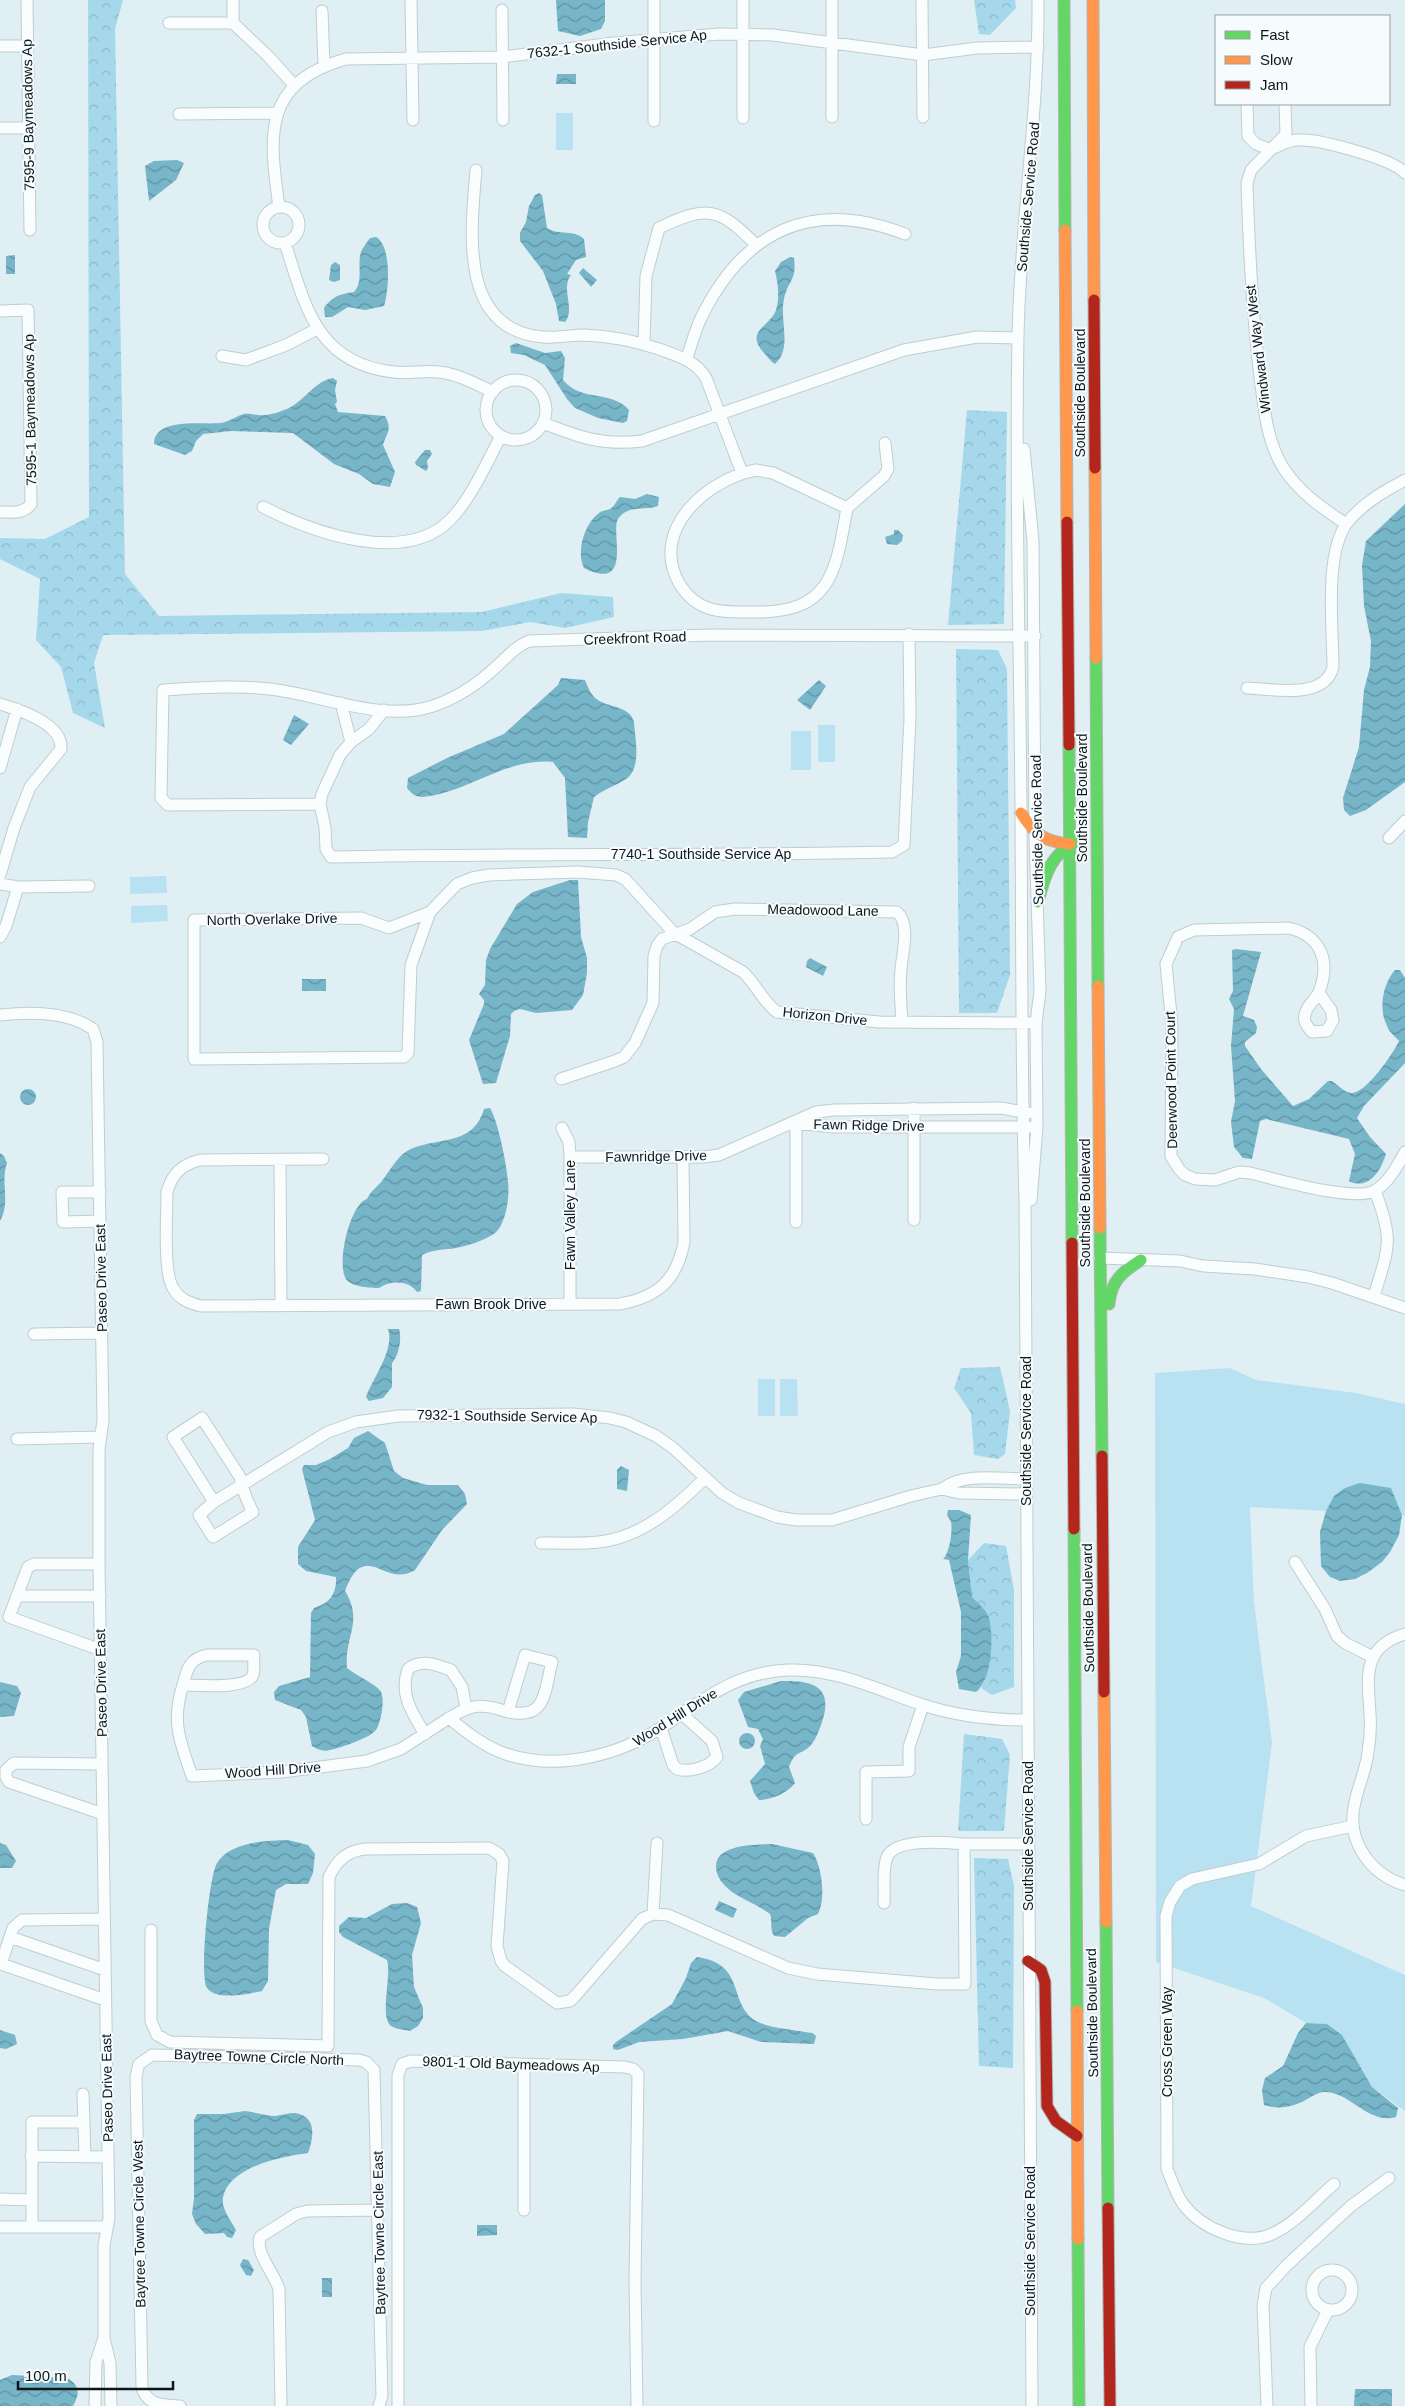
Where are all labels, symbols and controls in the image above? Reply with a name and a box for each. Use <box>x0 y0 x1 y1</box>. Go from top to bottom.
legend <box>1215 15 1390 105</box>
text: Fast <box>1260 26 1290 43</box>
street label: 7632-1 Southside Service Ap <box>526 27 708 61</box>
street label: 7595-9 Baymeadows Ap <box>19 39 37 191</box>
text: Slow <box>1260 51 1293 68</box>
text: Jam <box>1260 76 1288 93</box>
street label: Southside Service Road <box>1013 121 1043 273</box>
street label: Windward Way West <box>1242 284 1274 414</box>
street label: Southside Boulevard <box>1072 328 1088 458</box>
street label: 7595-1 Baymeadows Ap <box>21 334 39 486</box>
street label: Creekfront Road <box>583 628 687 648</box>
street label: Southside Boulevard <box>1074 733 1090 863</box>
street label: Southside Service Road <box>1028 755 1046 905</box>
street label: 7740-1 Southside Service Ap <box>611 846 791 862</box>
street label: Meadowood Lane <box>767 901 879 919</box>
street label: North Overlake Drive <box>207 910 338 928</box>
street label: Horizon Drive <box>782 1004 868 1028</box>
street label: Deerwood Point Court <box>1162 1011 1180 1149</box>
street label: Fawn Ridge Drive <box>813 1116 925 1134</box>
street label: Southside Boulevard <box>1077 1138 1093 1268</box>
street label: Fawnridge Drive <box>605 1147 707 1165</box>
street label: Fawn Valley Lane <box>562 1160 578 1270</box>
street label: Paseo Drive East <box>92 1224 110 1332</box>
street label: Fawn Brook Drive <box>435 1296 547 1312</box>
street label: Southside Service Road <box>1018 1356 1034 1506</box>
street label: 7932-1 Southside Service Ap <box>417 1406 598 1426</box>
street label: Southside Boulevard <box>1079 1543 1097 1673</box>
street label: Paseo Drive East <box>92 1629 110 1737</box>
street label: Wood Hill Drive <box>630 1685 720 1749</box>
street label: Wood Hill Drive <box>224 1759 322 1781</box>
street label: Southside Service Road <box>1020 1761 1036 1911</box>
street label: Southside Boulevard <box>1083 1948 1101 2078</box>
street label: Cross Green Way <box>1159 1987 1175 2097</box>
street label: Paseo Drive East <box>98 2034 116 2142</box>
street label: Baytree Towne Circle North <box>174 2046 344 2068</box>
street label: 9801-1 Old Baymeadows Ap <box>422 2053 600 2075</box>
street label: Baytree Towne Circle West <box>130 2140 148 2308</box>
street label: Baytree Towne Circle East <box>370 2151 388 2315</box>
street label: Southside Service Road <box>1022 2166 1038 2316</box>
scale bar <box>18 2358 172 2390</box>
text: 100 m <box>25 2367 67 2384</box>

